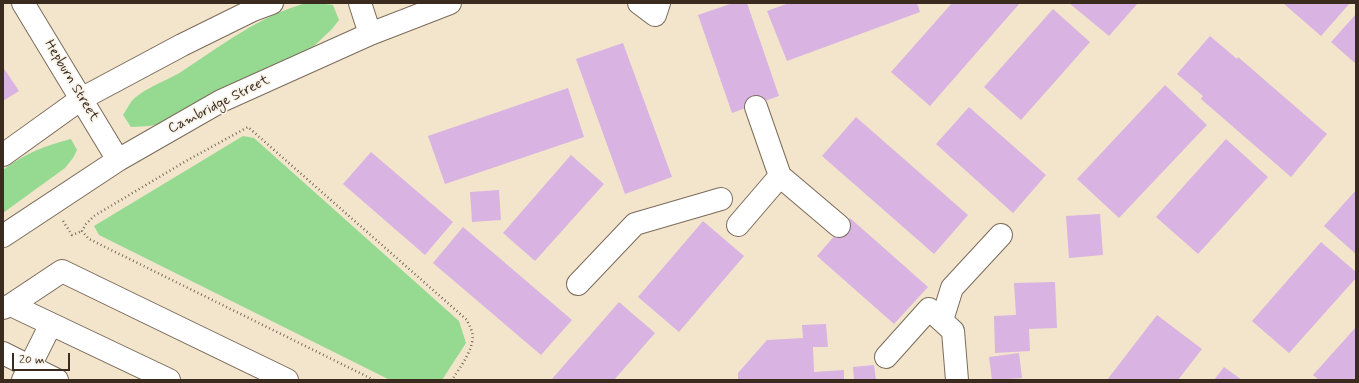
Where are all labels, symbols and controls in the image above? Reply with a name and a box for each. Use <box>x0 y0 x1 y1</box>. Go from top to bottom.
street label: Hepburn Street <box>40 37 102 125</box>
street label: Cambridge Street <box>166 72 272 138</box>
scale bar <box>14 345 72 371</box>
text: 20 m <box>19 352 45 368</box>

